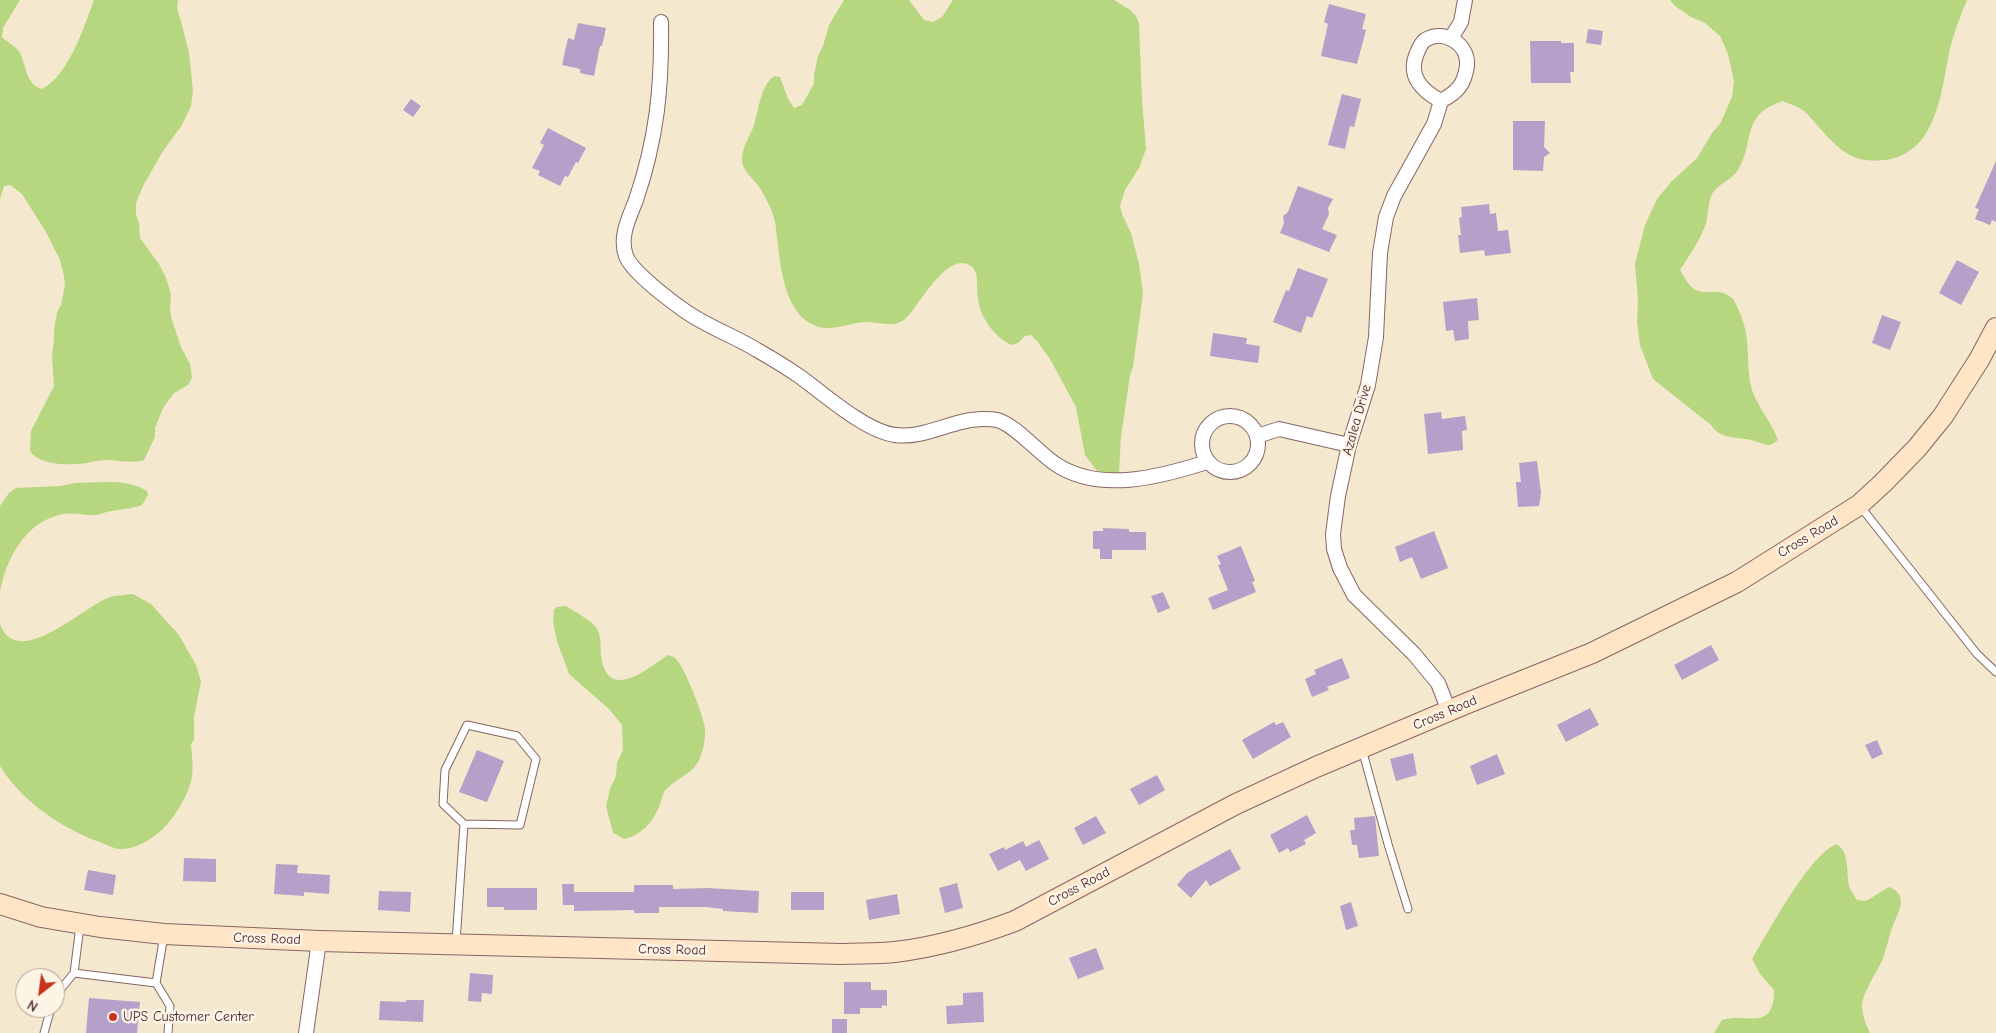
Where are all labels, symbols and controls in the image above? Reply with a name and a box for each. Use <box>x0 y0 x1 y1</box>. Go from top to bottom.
street label: Azalea Drive <box>1339 382 1375 458</box>
street label: Cross Road <box>1775 512 1841 562</box>
street label: Cross Road <box>1411 692 1479 734</box>
street label: Cross Road <box>1045 864 1113 910</box>
street label: Cross Road <box>233 929 301 949</box>
street label: Cross Road <box>638 941 706 959</box>
north arrow <box>15 968 65 1018</box>
text: N <box>25 996 41 1015</box>
place label: UPS Customer Center <box>123 1009 254 1025</box>
marker: UPS Customer Center <box>107 1011 119 1023</box>

